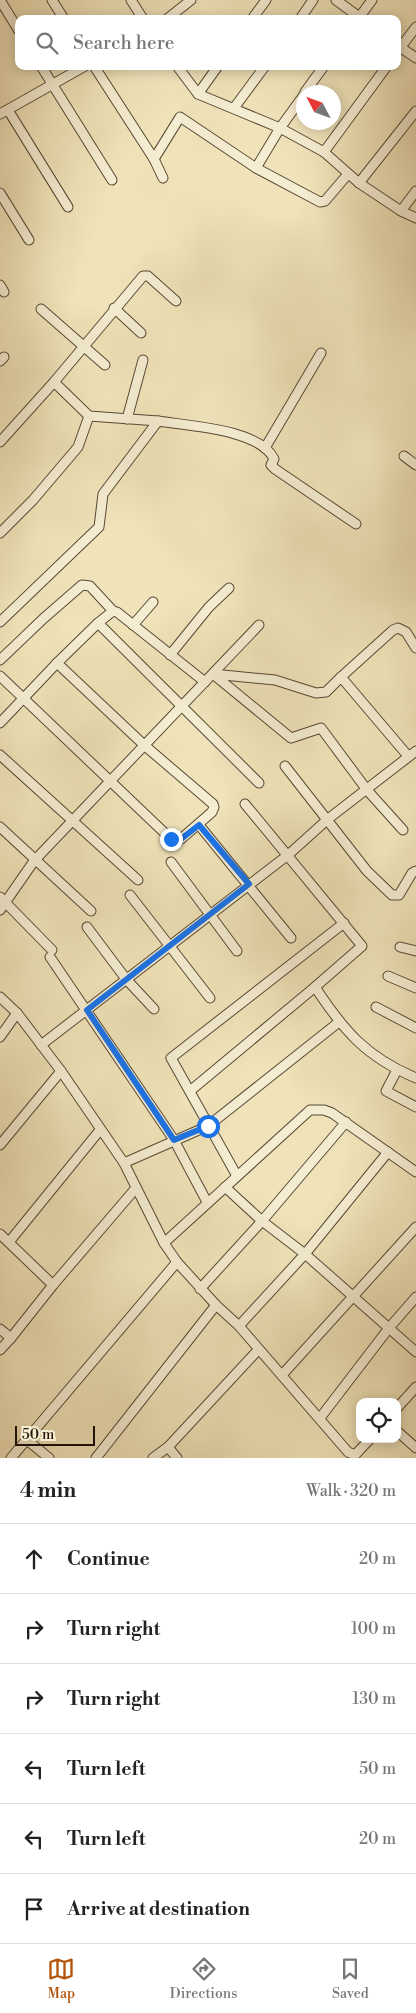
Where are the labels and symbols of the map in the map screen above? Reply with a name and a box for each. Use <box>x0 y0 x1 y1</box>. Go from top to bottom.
north arrow <box>296 85 341 130</box>
route end <box>160 828 183 851</box>
route start <box>197 1115 220 1138</box>
scale bar <box>15 1423 95 1446</box>

